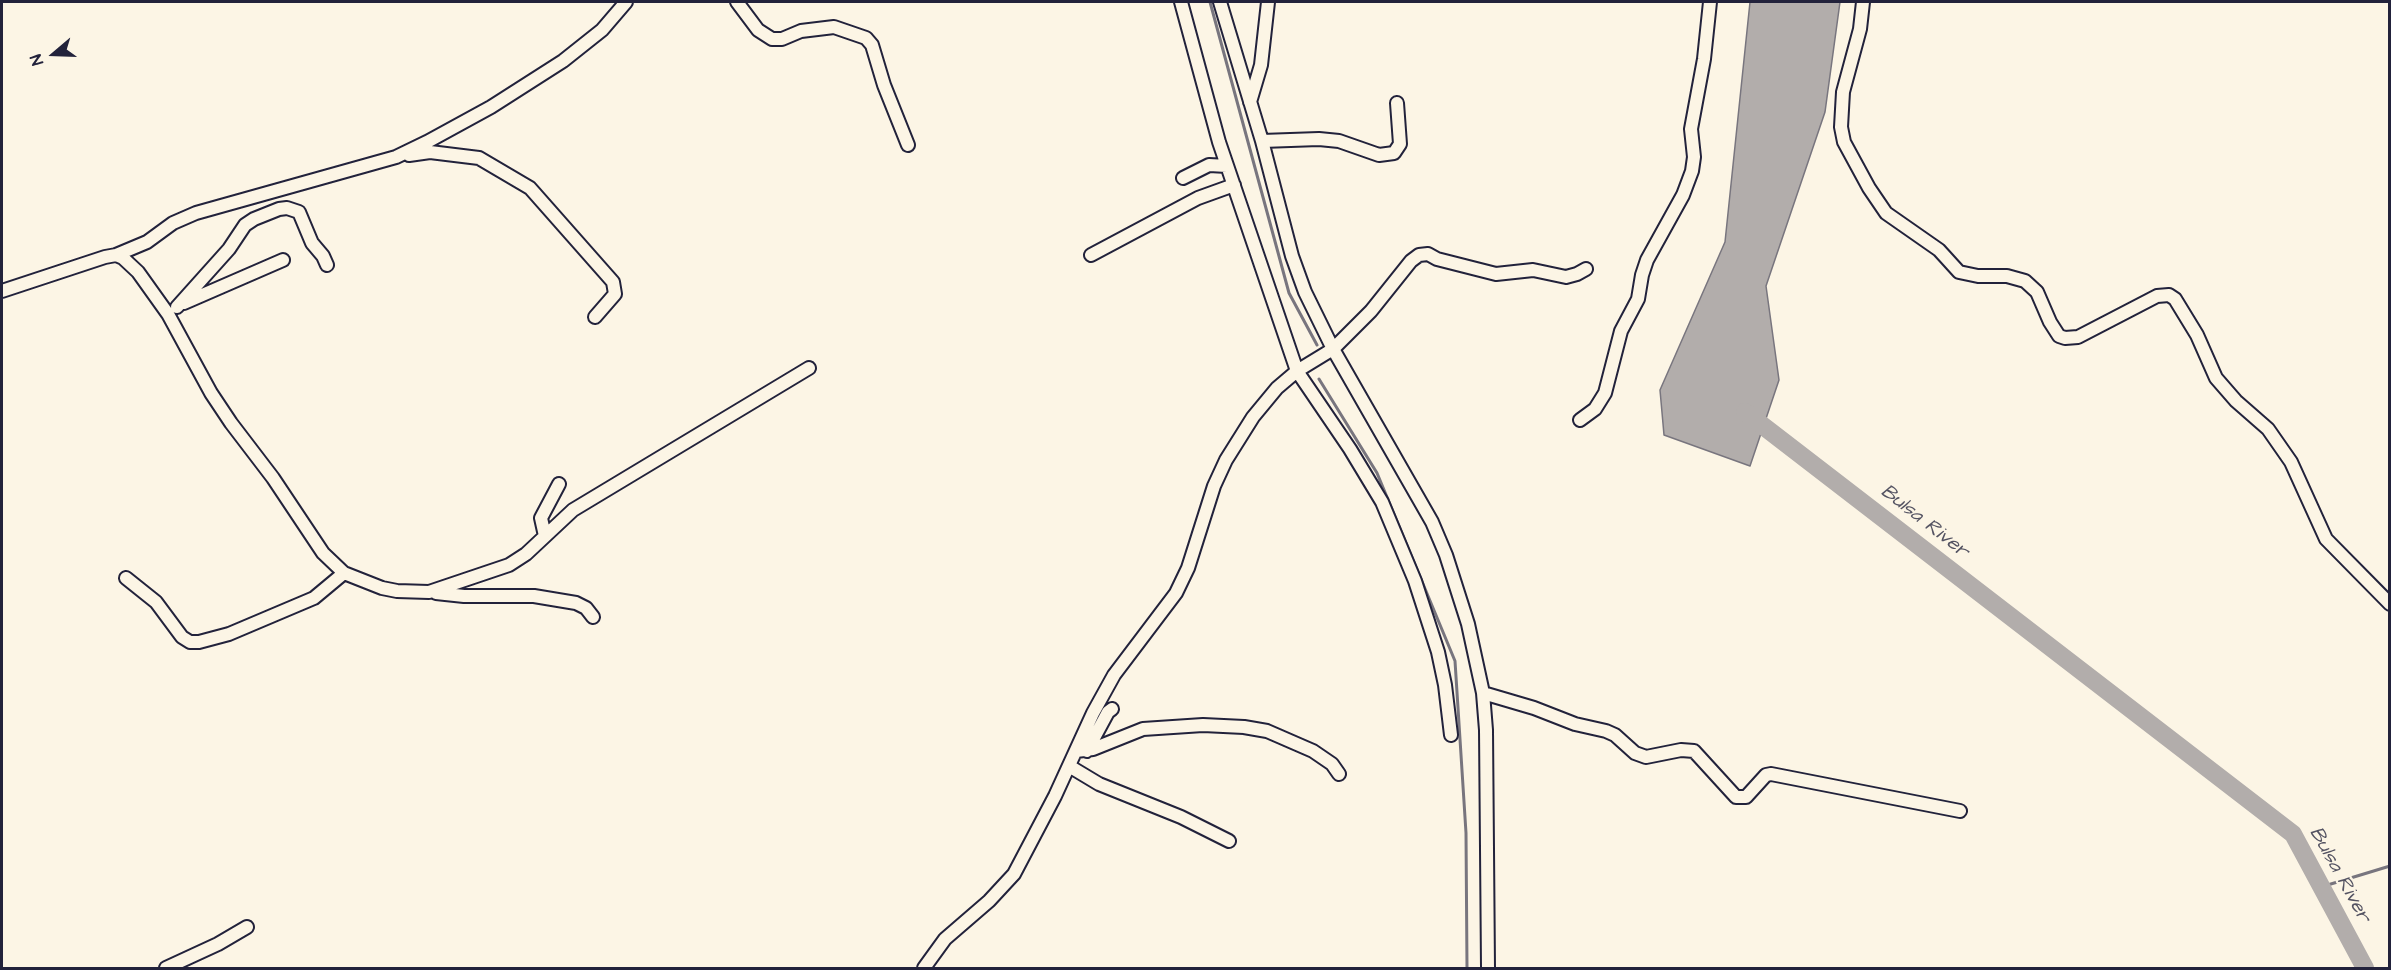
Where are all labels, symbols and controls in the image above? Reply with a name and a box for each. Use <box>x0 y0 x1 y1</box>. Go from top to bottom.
north arrow <box>24 24 84 84</box>
text: N <box>25 52 49 68</box>
water label: Bulsa River <box>1875 480 1973 564</box>
water label: Bulsa River <box>2303 823 2375 927</box>

